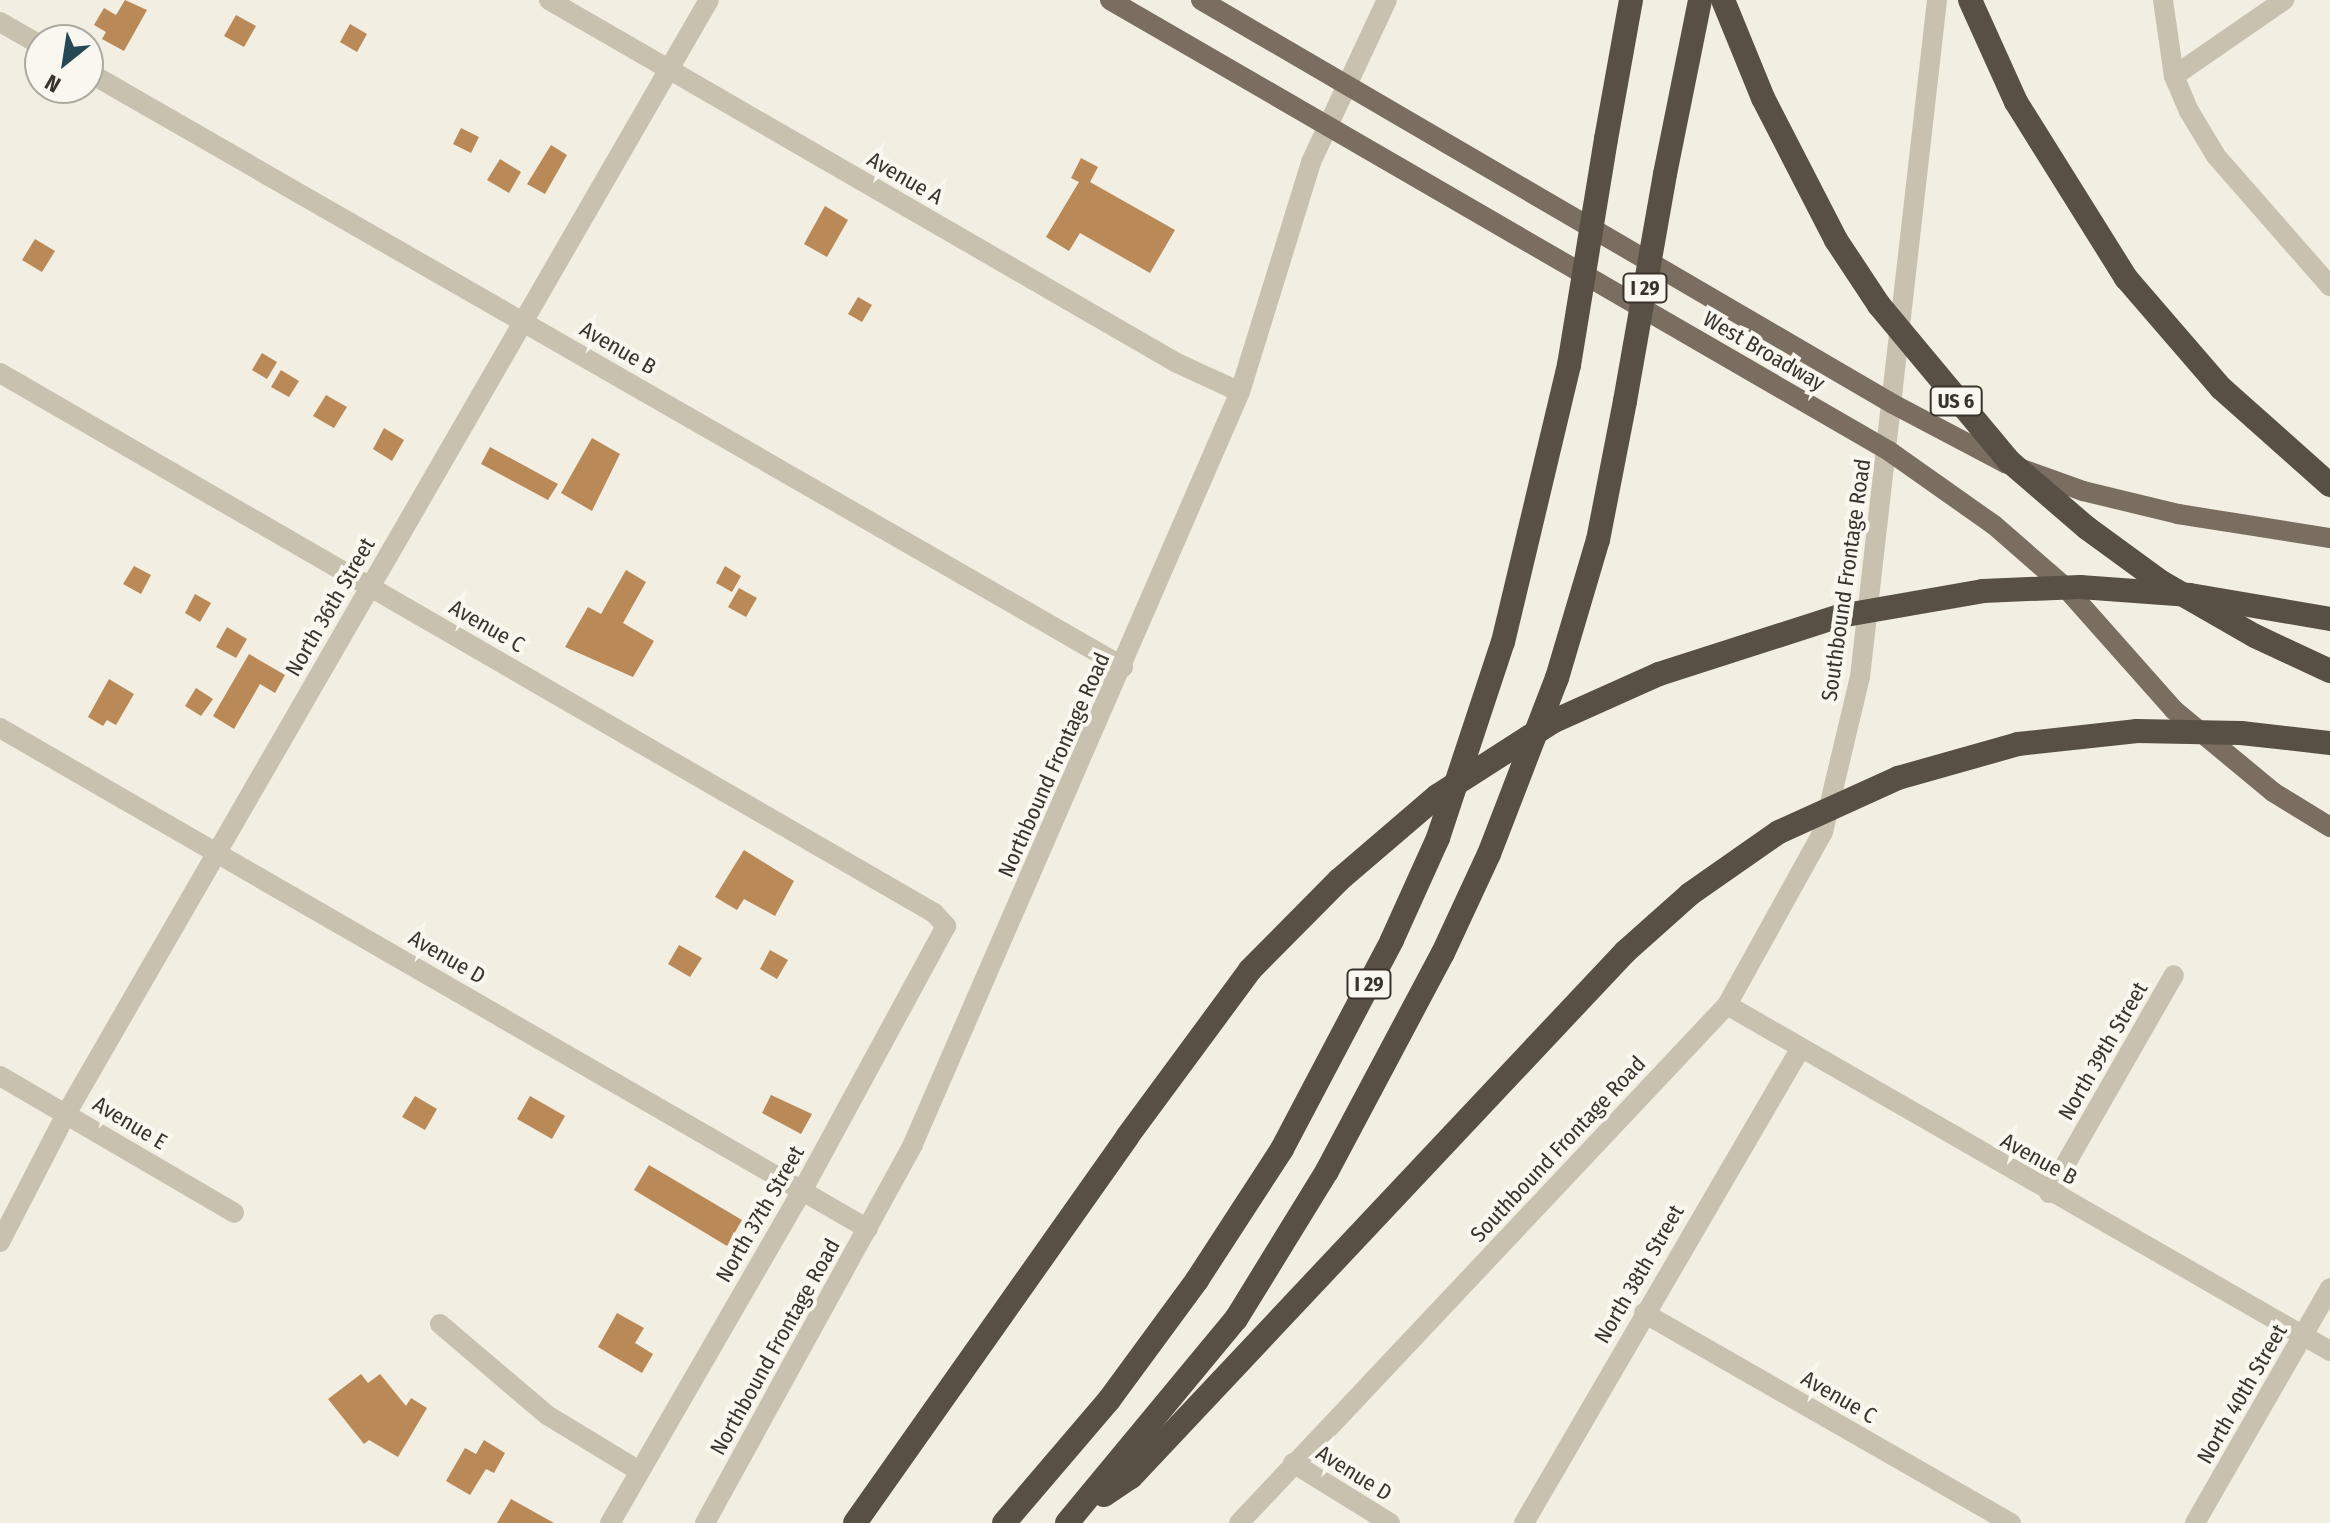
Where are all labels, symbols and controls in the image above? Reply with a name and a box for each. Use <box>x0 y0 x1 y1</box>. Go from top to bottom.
north arrow <box>24 24 104 104</box>
text: N <box>40 68 65 98</box>
street label: Avenue A <box>863 146 947 210</box>
road number: I 29 <box>1621 272 1669 304</box>
street label: West Broadway <box>1698 305 1830 397</box>
street label: Avenue B <box>575 316 661 380</box>
road number: US 6 <box>1928 385 1984 417</box>
street label: Southbound Frontage Road <box>1816 457 1876 703</box>
street label: North 36th Street <box>280 533 380 681</box>
street label: Avenue C <box>445 594 529 658</box>
street label: Northbound Frontage Road <box>993 649 1115 881</box>
street label: Avenue D <box>404 925 490 989</box>
road number: I 29 <box>1345 968 1393 1000</box>
street label: North 39th Street <box>2053 977 2153 1125</box>
street label: Southbound Frontage Road <box>1465 1051 1651 1247</box>
street label: Avenue E <box>88 1091 172 1155</box>
street label: Avenue B <box>1996 1127 2082 1191</box>
street label: North 37th Street <box>710 1141 810 1287</box>
street label: North 38th Street <box>1589 1200 1689 1348</box>
street label: Northbound Frontage Road <box>705 1234 845 1460</box>
street label: North 40th Street <box>2191 1320 2293 1468</box>
street label: Avenue C <box>1797 1365 1881 1429</box>
street label: Avenue D <box>1311 1440 1397 1506</box>

